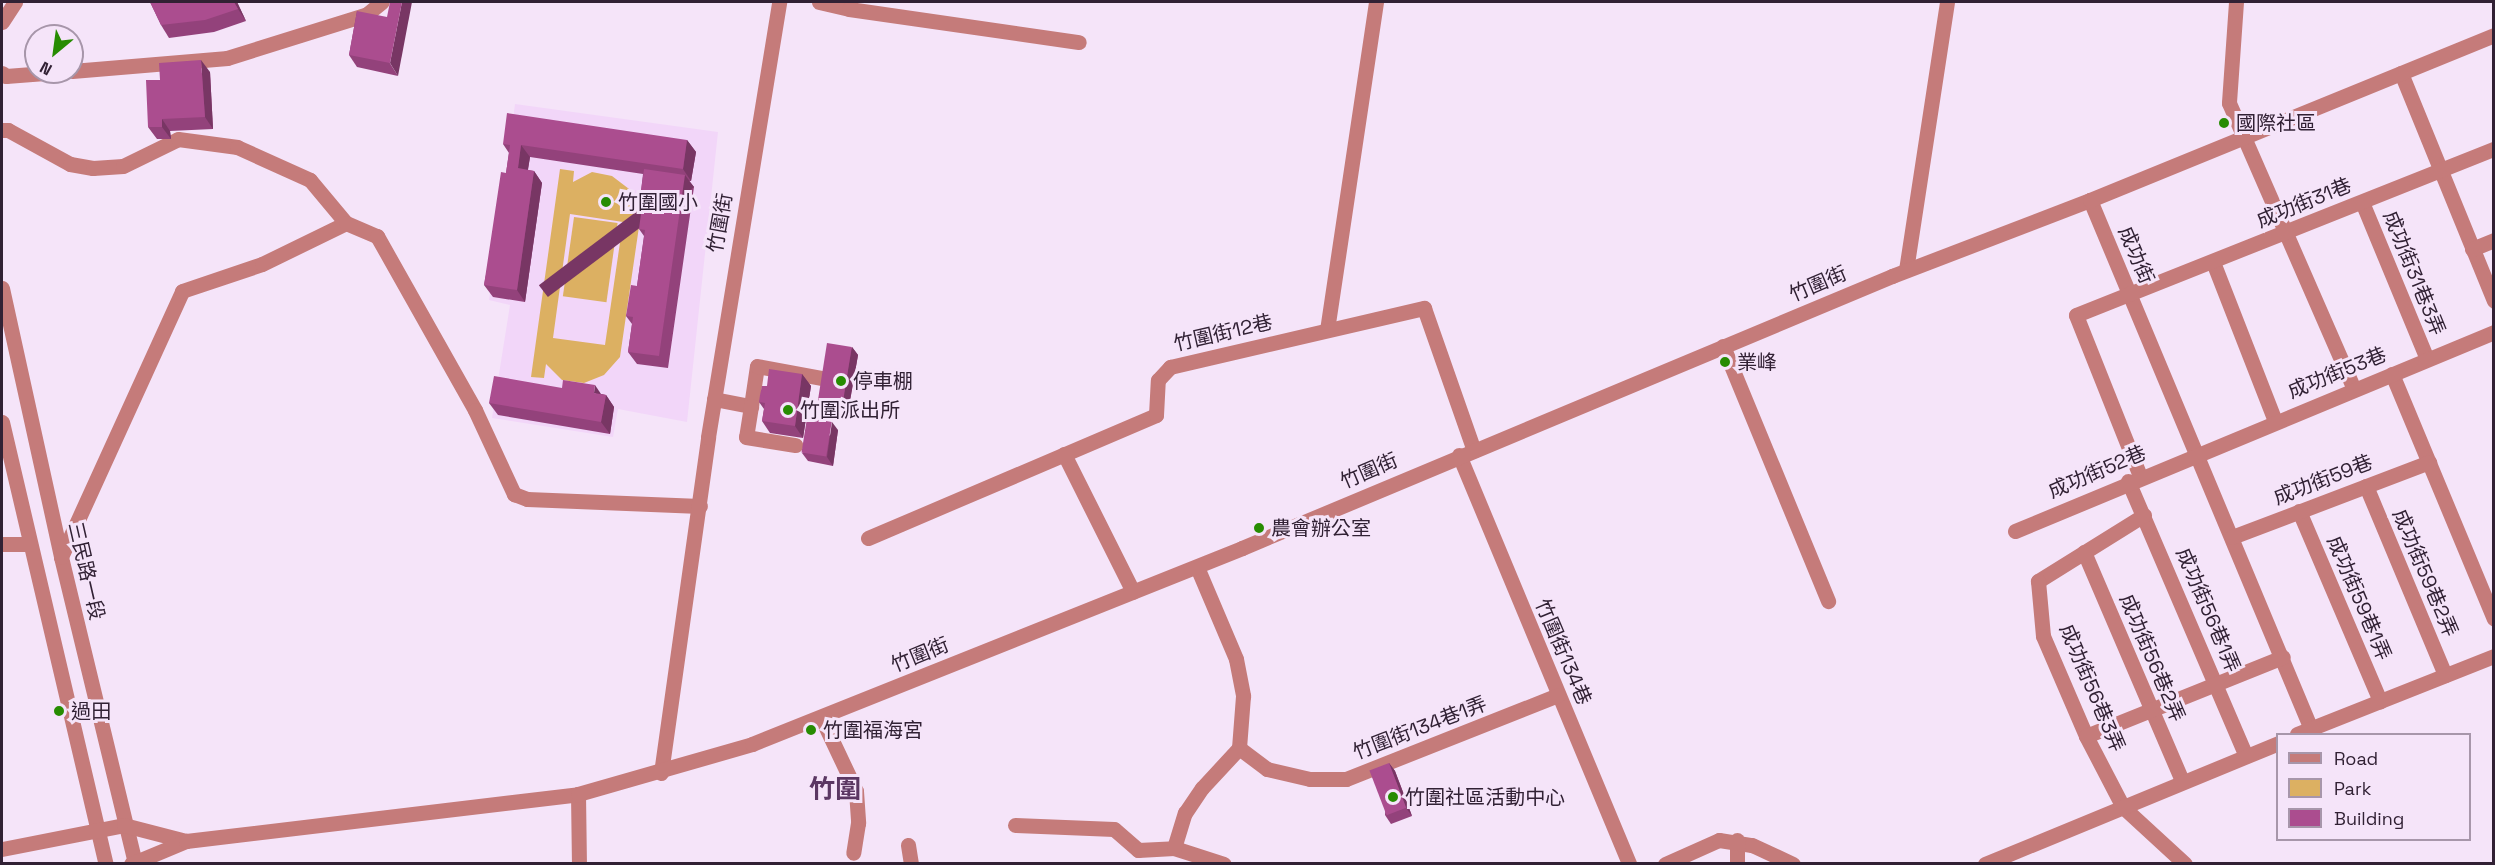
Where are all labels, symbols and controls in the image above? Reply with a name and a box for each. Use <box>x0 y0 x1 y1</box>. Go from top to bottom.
north arrow <box>24 24 84 84</box>
text: N <box>36 57 56 80</box>
place label: 國際社區 <box>2236 111 2316 135</box>
marker: 國際社區 <box>2217 116 2231 130</box>
street label: 成功街31巷 <box>2253 173 2355 233</box>
place label: 竹圍國小 <box>618 190 698 214</box>
street label: 竹圍街 <box>703 191 737 255</box>
marker: 竹圍國小 <box>599 195 613 209</box>
street label: 成功街31巷3弄 <box>2378 207 2450 339</box>
street label: 成功街 <box>2113 223 2159 287</box>
street label: 竹圍街 <box>1786 261 1850 307</box>
street label: 竹圍街12巷 <box>1171 310 1275 356</box>
street label: 成功街53巷 <box>2284 342 2390 404</box>
place label: 業峰 <box>1737 350 1777 374</box>
marker: 業峰 <box>1718 355 1732 369</box>
place label: 停車棚 <box>853 369 913 393</box>
marker: 停車棚 <box>834 374 848 388</box>
place label: 竹圍派出所 <box>800 398 900 422</box>
marker: 竹圍派出所 <box>781 403 795 417</box>
street label: 成功街52巷 <box>2045 441 2149 503</box>
street label: 竹圍街 <box>1337 448 1401 494</box>
street label: 成功街59巷 <box>2270 450 2376 510</box>
street label: 成功街59巷2弄 <box>2387 506 2463 640</box>
place label: 農會辦公室 <box>1271 516 1371 540</box>
street label: 三民路一段 <box>63 520 109 622</box>
marker: 農會辦公室 <box>1252 521 1266 535</box>
street label: 成功街59巷1弄 <box>2322 532 2396 664</box>
street label: 成功街56巷1弄 <box>2171 544 2245 676</box>
street label: 成功街56巷2弄 <box>2114 591 2190 725</box>
street label: 竹圍街134巷 <box>1530 595 1596 709</box>
street label: 成功街56巷3弄 <box>2054 621 2130 755</box>
street label: 竹圍街 <box>888 633 952 677</box>
street label: 竹圍街134巷1弄 <box>1350 691 1490 765</box>
place label: 過田 <box>71 699 111 723</box>
marker: 過田 <box>52 704 66 718</box>
place label: 竹圍福海宮 <box>823 718 923 742</box>
marker: 竹圍福海宮 <box>804 723 818 737</box>
legend <box>2276 733 2471 841</box>
text: Road <box>2334 747 2378 770</box>
district label: 竹圍 <box>809 774 861 806</box>
text: Park <box>2334 777 2371 800</box>
place label: 竹圍社區活動中心 <box>1405 785 1565 809</box>
marker: 竹圍社區活動中心 <box>1386 790 1400 804</box>
text: Building <box>2334 807 2404 830</box>

